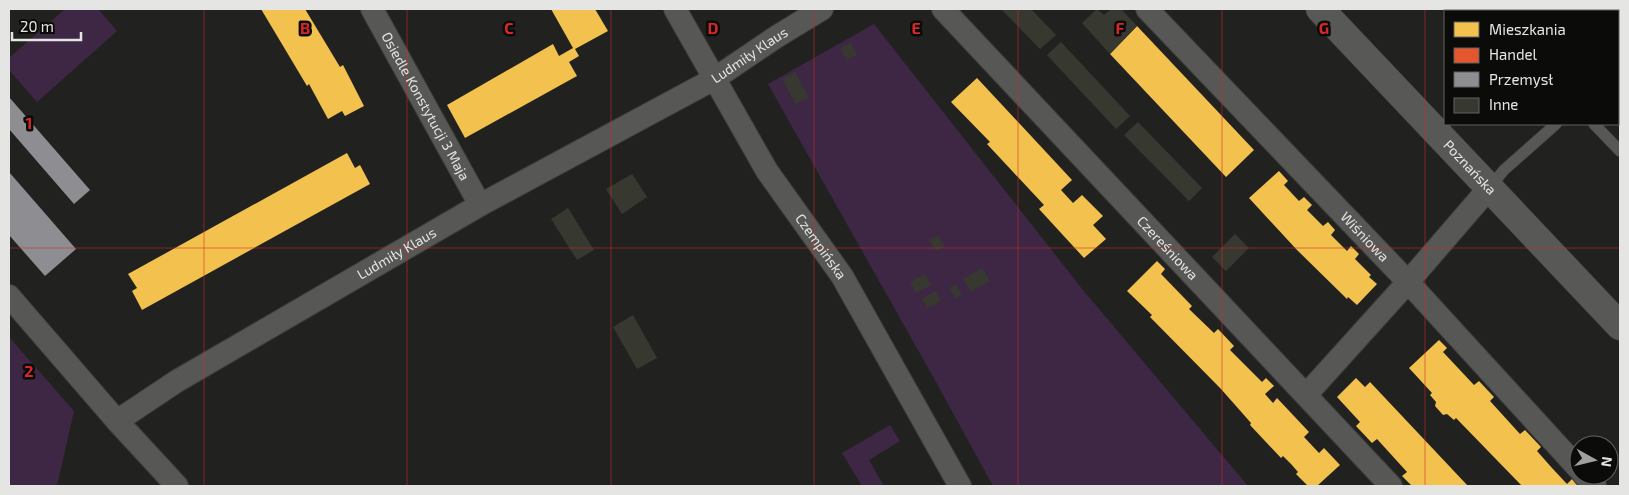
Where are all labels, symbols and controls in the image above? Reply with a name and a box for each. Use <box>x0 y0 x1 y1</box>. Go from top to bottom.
scale bar <box>12 10 81 42</box>
legend <box>1444 10 1619 125</box>
text: 20 m <box>20 17 54 35</box>
text: B <box>300 18 310 37</box>
text: C <box>504 18 514 37</box>
text: D <box>708 18 719 37</box>
text: E <box>911 18 921 37</box>
text: F <box>1116 18 1125 37</box>
text: G <box>1319 18 1329 37</box>
text: Mieszkania <box>1489 20 1566 38</box>
street label: Ludmiły Klaus <box>708 23 791 87</box>
street label: Osiedle Konstytucji 3 Maja <box>378 29 474 183</box>
text: Handel <box>1489 45 1538 63</box>
text: Przemysł <box>1489 70 1553 88</box>
text: Inne <box>1489 95 1518 113</box>
text: 1 <box>26 113 32 132</box>
street label: Poznańska <box>1440 136 1500 198</box>
street label: Wiśniowa <box>1337 208 1393 265</box>
street label: Czempińska <box>792 210 850 282</box>
street label: Czereśniowa <box>1134 212 1202 283</box>
street label: Ludmiły Klaus <box>354 223 439 283</box>
text: 2 <box>24 361 34 380</box>
north arrow <box>1569 435 1619 485</box>
text: N <box>1598 456 1616 468</box>

